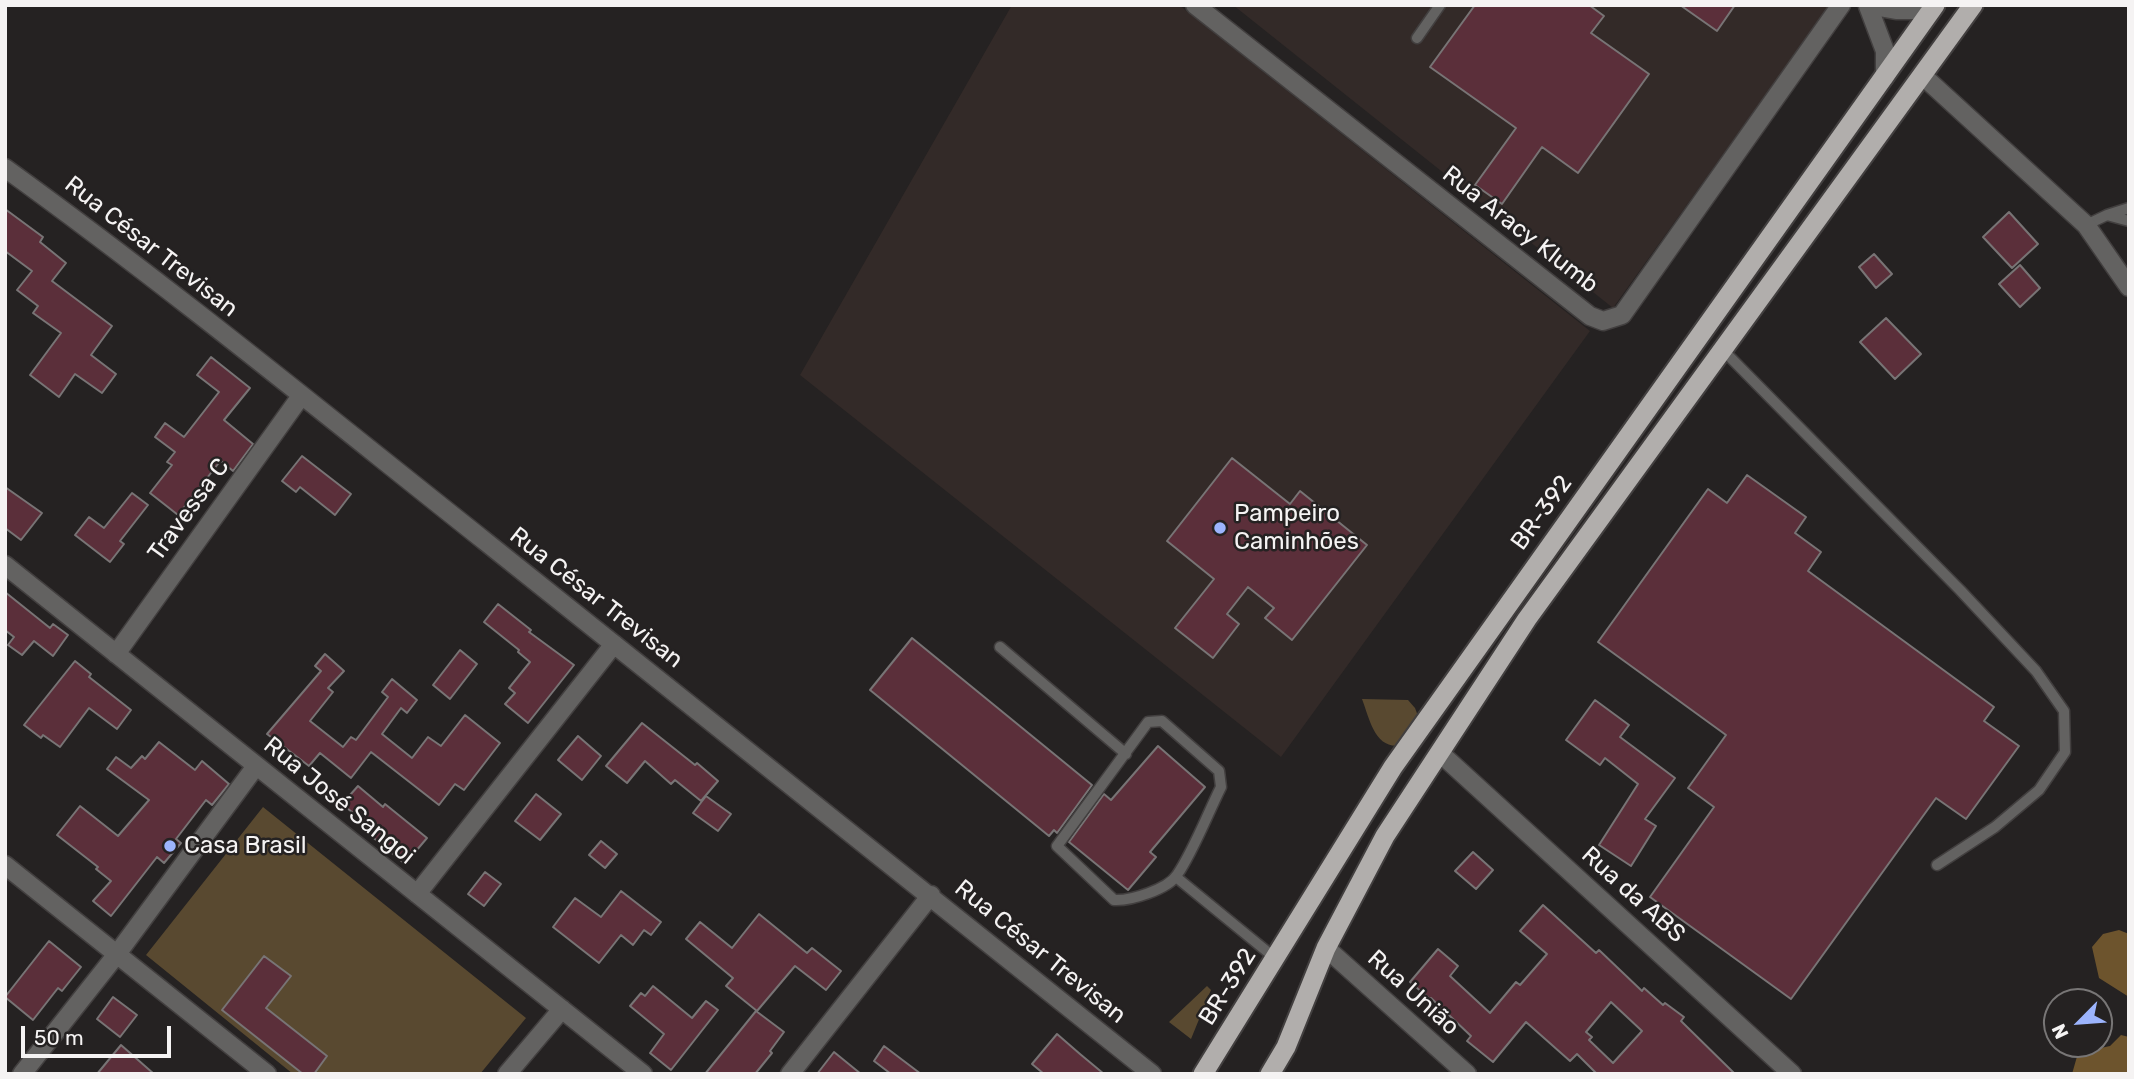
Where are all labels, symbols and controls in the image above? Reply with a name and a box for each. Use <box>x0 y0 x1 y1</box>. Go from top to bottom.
street label: Rua Aracy Klumb <box>1436 160 1604 300</box>
street label: Rua César Trevisan <box>59 170 243 324</box>
street label: Travessa C <box>142 453 236 567</box>
street label: BR-392 <box>1505 470 1579 556</box>
place label: Pampeiro Caminhões <box>1234 500 1359 556</box>
marker: Pampeiro Caminhões <box>1212 520 1228 536</box>
street label: Rua César Trevisan <box>504 521 688 675</box>
street label: Rua José Sangoi <box>257 731 421 871</box>
place label: Casa Brasil <box>184 832 307 860</box>
marker: Casa Brasil <box>162 838 178 854</box>
street label: Rua da ABS <box>1575 841 1691 949</box>
street label: Rua César Trevisan <box>948 874 1132 1030</box>
street label: BR-392 <box>1193 943 1263 1031</box>
street label: Rua União <box>1361 944 1465 1042</box>
north arrow <box>2043 988 2113 1058</box>
scale bar <box>24 1012 175 1056</box>
text: N <box>2047 1020 2074 1042</box>
text: 50 m <box>34 1025 84 1050</box>

